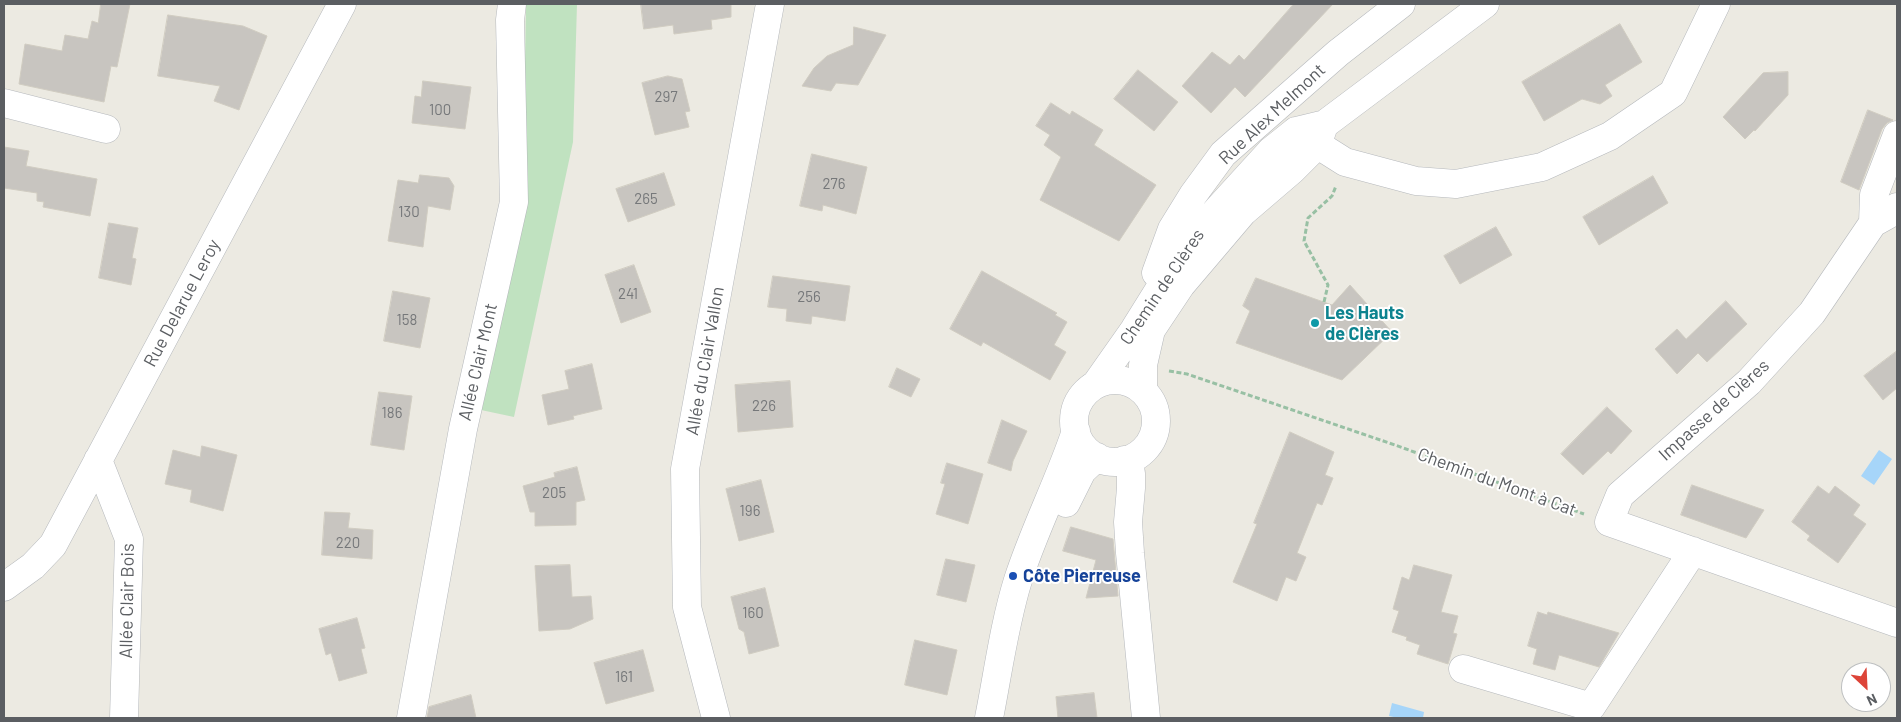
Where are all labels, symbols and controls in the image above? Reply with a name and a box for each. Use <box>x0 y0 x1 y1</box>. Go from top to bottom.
street label: Rue Alex Melmont <box>1214 59 1330 169</box>
house number: 297 <box>655 88 677 106</box>
house number: 100 <box>429 101 451 119</box>
house number: 276 <box>823 175 845 193</box>
house number: 265 <box>634 190 658 208</box>
house number: 130 <box>398 203 420 221</box>
street label: Chemin de Clères <box>1115 225 1209 349</box>
street label: Rue Delarue Leroy <box>139 236 225 370</box>
house number: 241 <box>618 285 638 303</box>
street label: Allée du Clair Vallon <box>681 285 729 437</box>
house number: 256 <box>797 288 821 306</box>
street label: Allée Clair Mont <box>454 301 502 423</box>
place label: Les Hauts de Clères <box>1325 302 1404 344</box>
house number: 158 <box>397 311 417 329</box>
marker: Les Hauts de Clères <box>1309 317 1321 329</box>
street label: Impasse de Clères <box>1654 355 1774 465</box>
house number: 226 <box>752 397 776 415</box>
house number: 186 <box>382 404 402 422</box>
street label: Chemin du Mont à Cat <box>1414 443 1580 521</box>
house number: 205 <box>542 484 566 502</box>
house number: 196 <box>740 502 760 520</box>
house number: 220 <box>336 534 360 552</box>
street label: Allée Clair Bois <box>115 543 139 659</box>
place label: Côte Pierreuse <box>1023 565 1141 587</box>
marker: Côte Pierreuse <box>1007 570 1019 582</box>
house number: 160 <box>742 604 764 622</box>
north arrow <box>1841 662 1891 712</box>
house number: 161 <box>615 668 633 686</box>
text: N <box>1864 690 1880 710</box>

